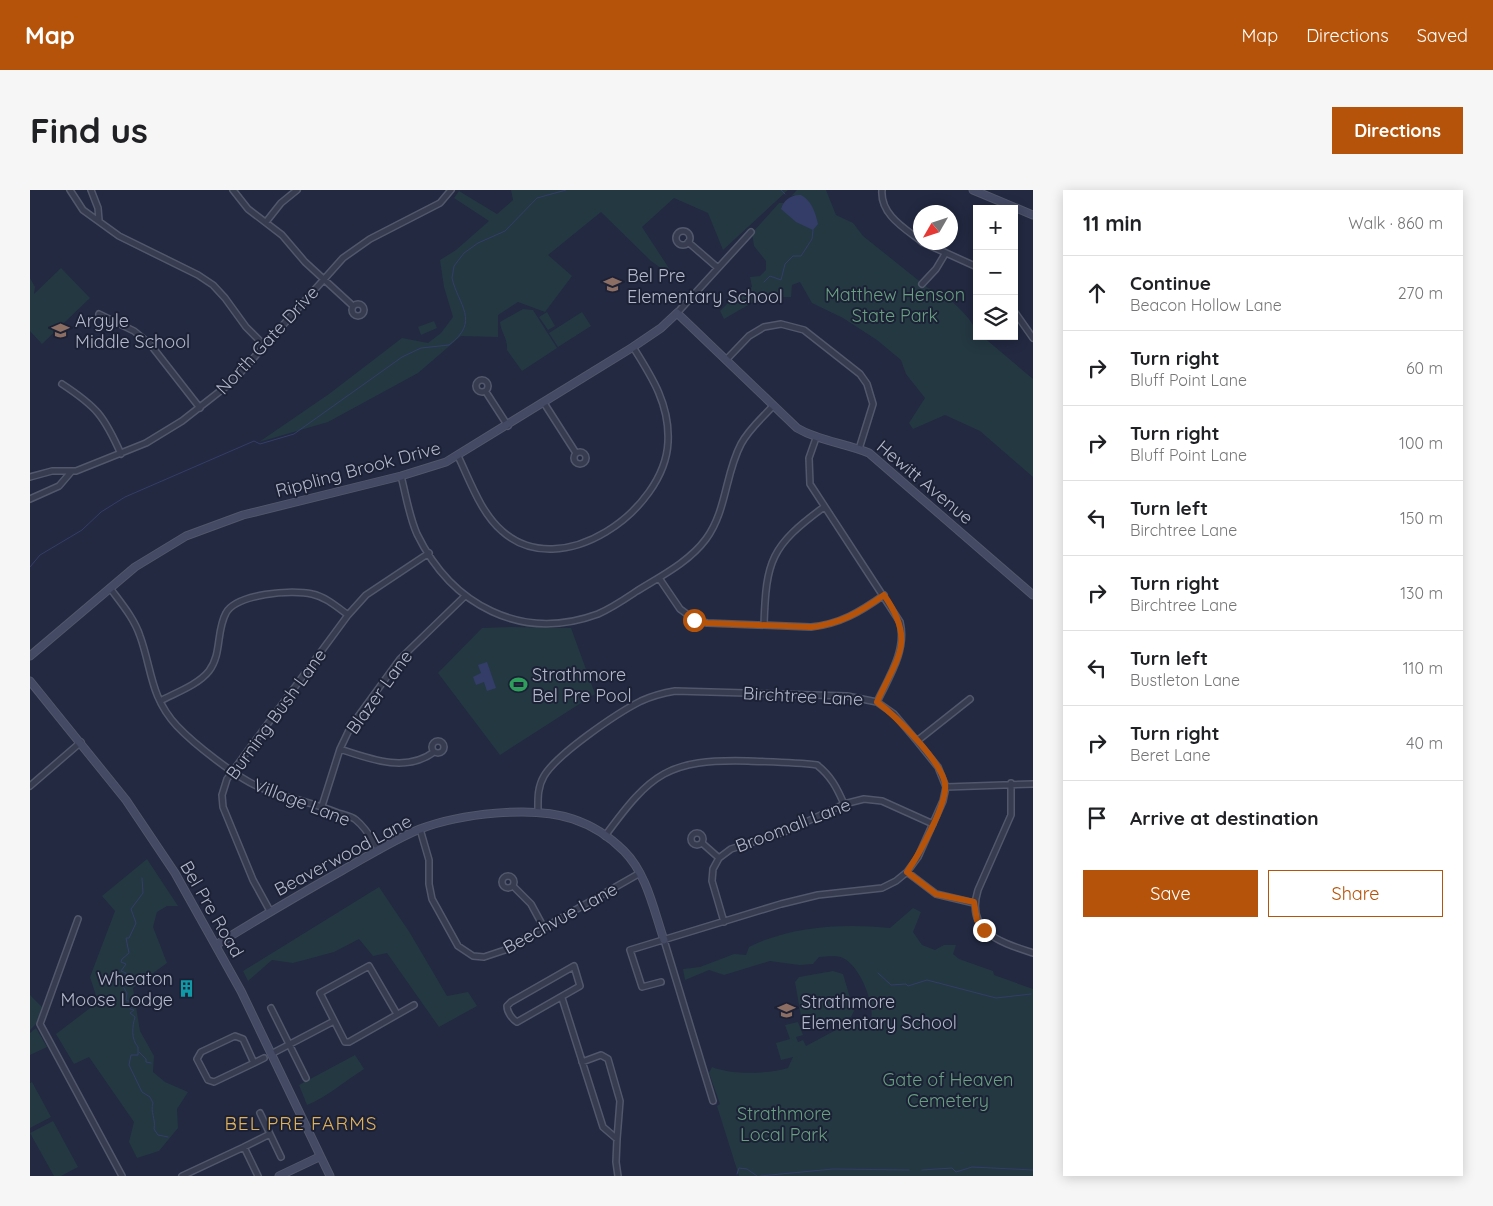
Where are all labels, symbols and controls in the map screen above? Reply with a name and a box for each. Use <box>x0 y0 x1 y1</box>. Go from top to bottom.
text: Map <box>25 20 75 50</box>
text: Map <box>1241 24 1278 47</box>
text: Directions <box>1306 24 1389 47</box>
text: Saved <box>1417 24 1468 47</box>
button: Directions <box>1332 107 1463 154</box>
text: Find us <box>30 108 148 152</box>
north arrow <box>913 205 958 250</box>
map controls <box>973 205 1018 340</box>
button: + <box>973 205 1018 250</box>
text: 11 min <box>1083 210 1142 236</box>
text: Walk · 860 m <box>1348 213 1443 233</box>
button: − <box>973 250 1018 295</box>
place label: Bel Pre Elementary School <box>627 264 783 308</box>
text: Continue <box>1130 271 1211 295</box>
school or university icon: Bel Pre Elementary School <box>603 275 623 295</box>
icon: ahead <box>1083 279 1111 307</box>
street label: North Gate Drive <box>211 281 323 399</box>
park label: Matthew Henson State Park <box>825 283 965 327</box>
text: 270 m <box>1398 283 1443 303</box>
button: layers <box>973 295 1018 340</box>
text: Beacon Hollow Lane <box>1130 295 1282 315</box>
place label: Argyle Middle School <box>75 309 190 353</box>
school or university icon: Argyle Middle School <box>51 320 71 340</box>
text: Turn right <box>1130 346 1219 370</box>
icon: right <box>1083 354 1111 382</box>
text: 60 m <box>1406 358 1443 378</box>
text: Bluff Point Lane <box>1130 370 1247 390</box>
text: Turn right <box>1130 421 1219 445</box>
icon: right <box>1083 429 1111 457</box>
text: 100 m <box>1399 433 1443 453</box>
street label: Hewitt Avenue <box>872 435 978 529</box>
street label: Rippling Brook Drive <box>273 436 443 502</box>
text: Bluff Point Lane <box>1130 445 1247 465</box>
text: Turn left <box>1130 496 1208 520</box>
icon: left <box>1083 504 1111 532</box>
text: 150 m <box>1400 508 1443 528</box>
text: Birchtree Lane <box>1130 520 1237 540</box>
text: Turn right <box>1130 571 1219 595</box>
icon: right <box>1083 579 1111 607</box>
text: 130 m <box>1400 583 1443 603</box>
text: Birchtree Lane <box>1130 595 1237 615</box>
route start <box>683 609 706 632</box>
street label: Burning Bush Lane <box>221 644 331 784</box>
street label: Blazer Lane <box>341 646 417 738</box>
text: Turn left <box>1130 646 1208 670</box>
icon: left <box>1083 654 1111 682</box>
text: 110 m <box>1403 658 1443 678</box>
place label: Strathmore Bel Pre Pool <box>532 663 632 707</box>
text: Bustleton Lane <box>1130 670 1240 690</box>
sports icon: Strathmore Bel Pre Pool <box>508 674 528 694</box>
street label: Birchtree Lane <box>742 681 864 711</box>
text: Turn right <box>1130 721 1219 745</box>
icon: right <box>1083 729 1111 757</box>
text: 40 m <box>1406 733 1443 753</box>
text: Beret Lane <box>1130 745 1211 765</box>
street label: Village Lane <box>250 773 354 831</box>
street label: Broomall Lane <box>732 792 854 858</box>
icon: arrive <box>1083 804 1111 832</box>
text: Arrive at destination <box>1130 806 1319 830</box>
street label: Beaverwood Lane <box>270 809 416 901</box>
street label: Bel Pre Road <box>175 857 249 961</box>
button: Save <box>1083 870 1258 917</box>
button: Share <box>1268 870 1443 917</box>
street label: Beechvue Lane <box>499 877 621 959</box>
route end <box>973 919 996 942</box>
place label: Wheaton Moose Lodge <box>60 967 173 1011</box>
building icon: Wheaton Moose Lodge <box>177 978 197 998</box>
place label: Strathmore Elementary School <box>801 990 957 1034</box>
school or university icon: Strathmore Elementary School <box>777 1001 797 1021</box>
park label: Gate of Heaven Cemetery <box>883 1068 1013 1112</box>
park label: Strathmore Local Park <box>737 1102 831 1146</box>
district label: BEL PRE FARMS <box>224 1111 378 1135</box>

